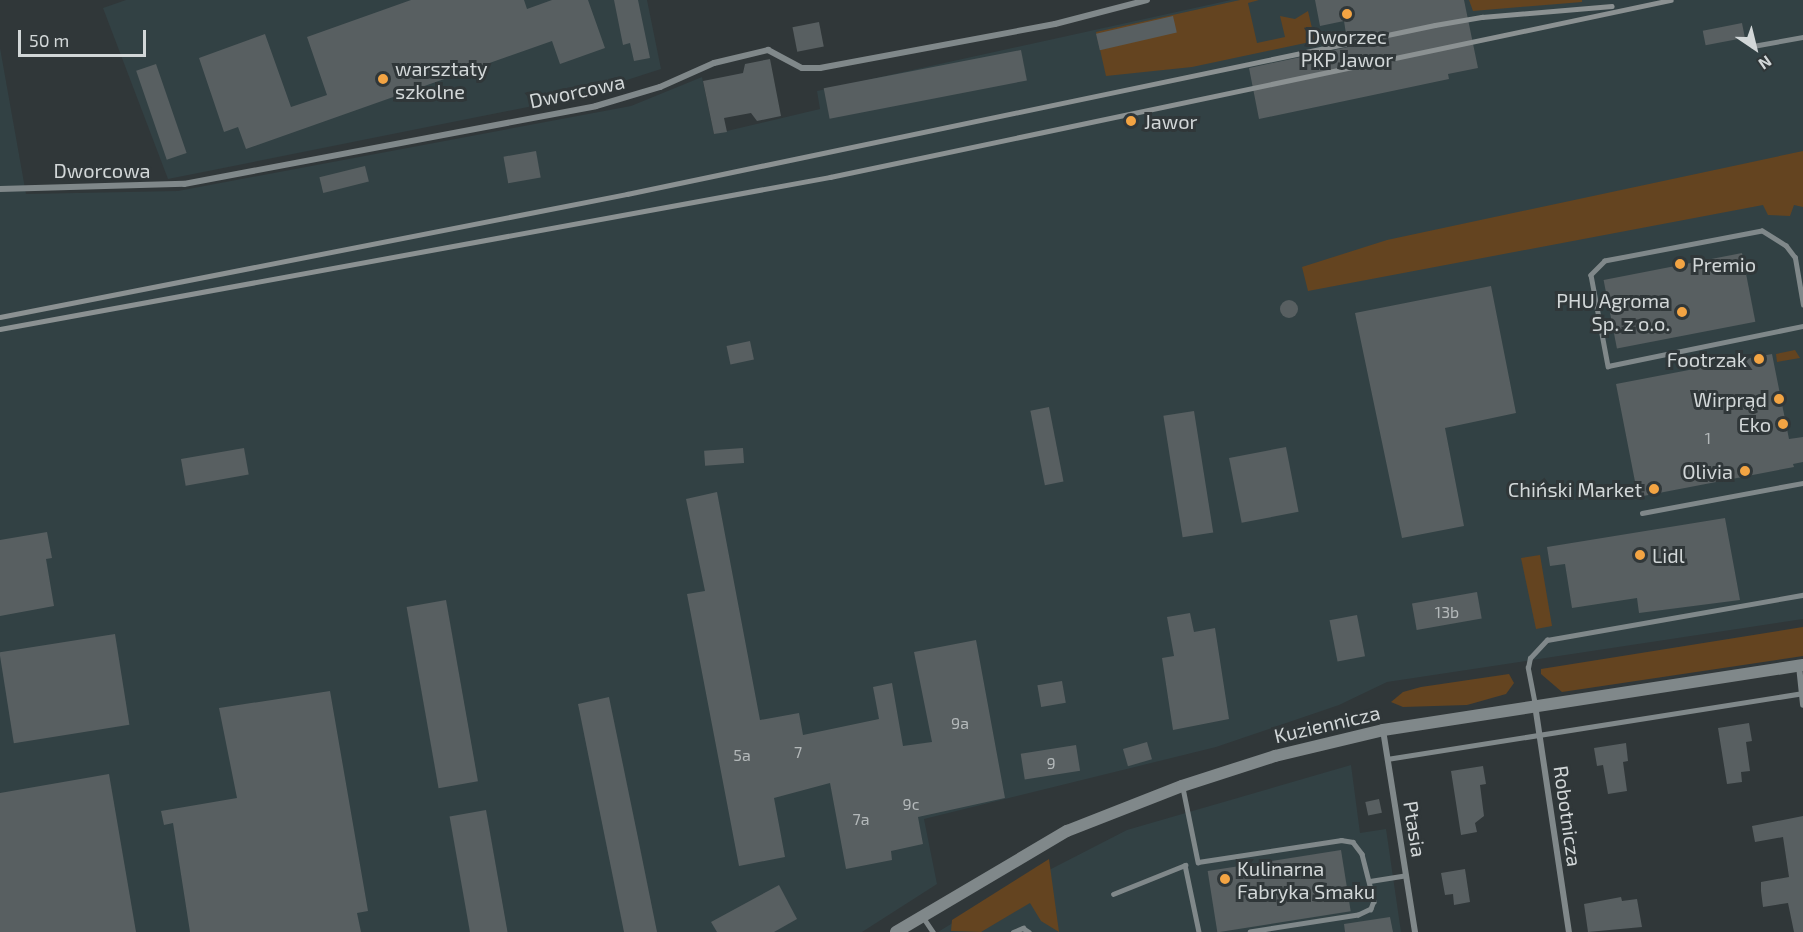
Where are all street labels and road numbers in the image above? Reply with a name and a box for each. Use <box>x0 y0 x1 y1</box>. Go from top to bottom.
street label: Dworcowa <box>527 69 627 113</box>
street label: Dworcowa <box>53 158 151 182</box>
street label: Kuziennicza <box>1272 700 1382 748</box>
street label: Robotnicza <box>1549 764 1587 868</box>
street label: Ptasia <box>1399 799 1431 859</box>

